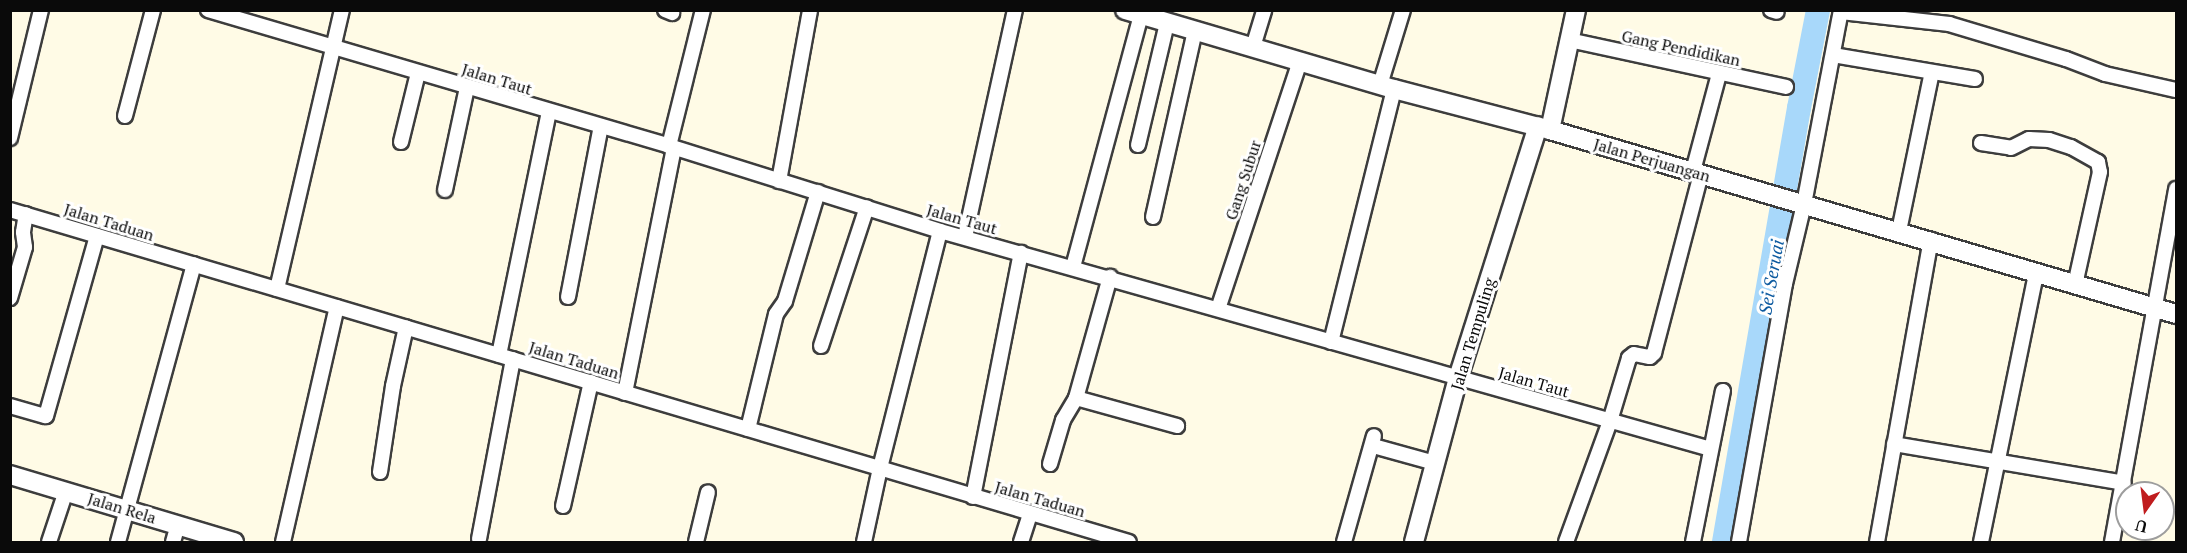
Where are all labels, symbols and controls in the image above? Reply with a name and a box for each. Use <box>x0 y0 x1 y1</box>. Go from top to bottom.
street label: Gang Pendidikan <box>1620 26 1742 70</box>
street label: Jalan Taut <box>460 59 534 99</box>
street label: Jalan Perjuangan <box>1591 134 1713 186</box>
street label: Gang Subur <box>1221 138 1265 222</box>
street label: Jalan Taduan <box>62 199 156 245</box>
street label: Jalan Taut <box>925 200 999 238</box>
water label: Sei Seruai <box>1754 238 1788 316</box>
street label: Jalan Tempuling <box>1447 276 1499 392</box>
street label: Jalan Taduan <box>527 337 621 383</box>
street label: Jalan Taut <box>1497 363 1571 401</box>
street label: Jalan Taduan <box>993 477 1087 521</box>
north arrow <box>2115 481 2175 541</box>
street label: Jalan Rela <box>85 488 159 528</box>
text: U <box>2133 514 2149 539</box>

